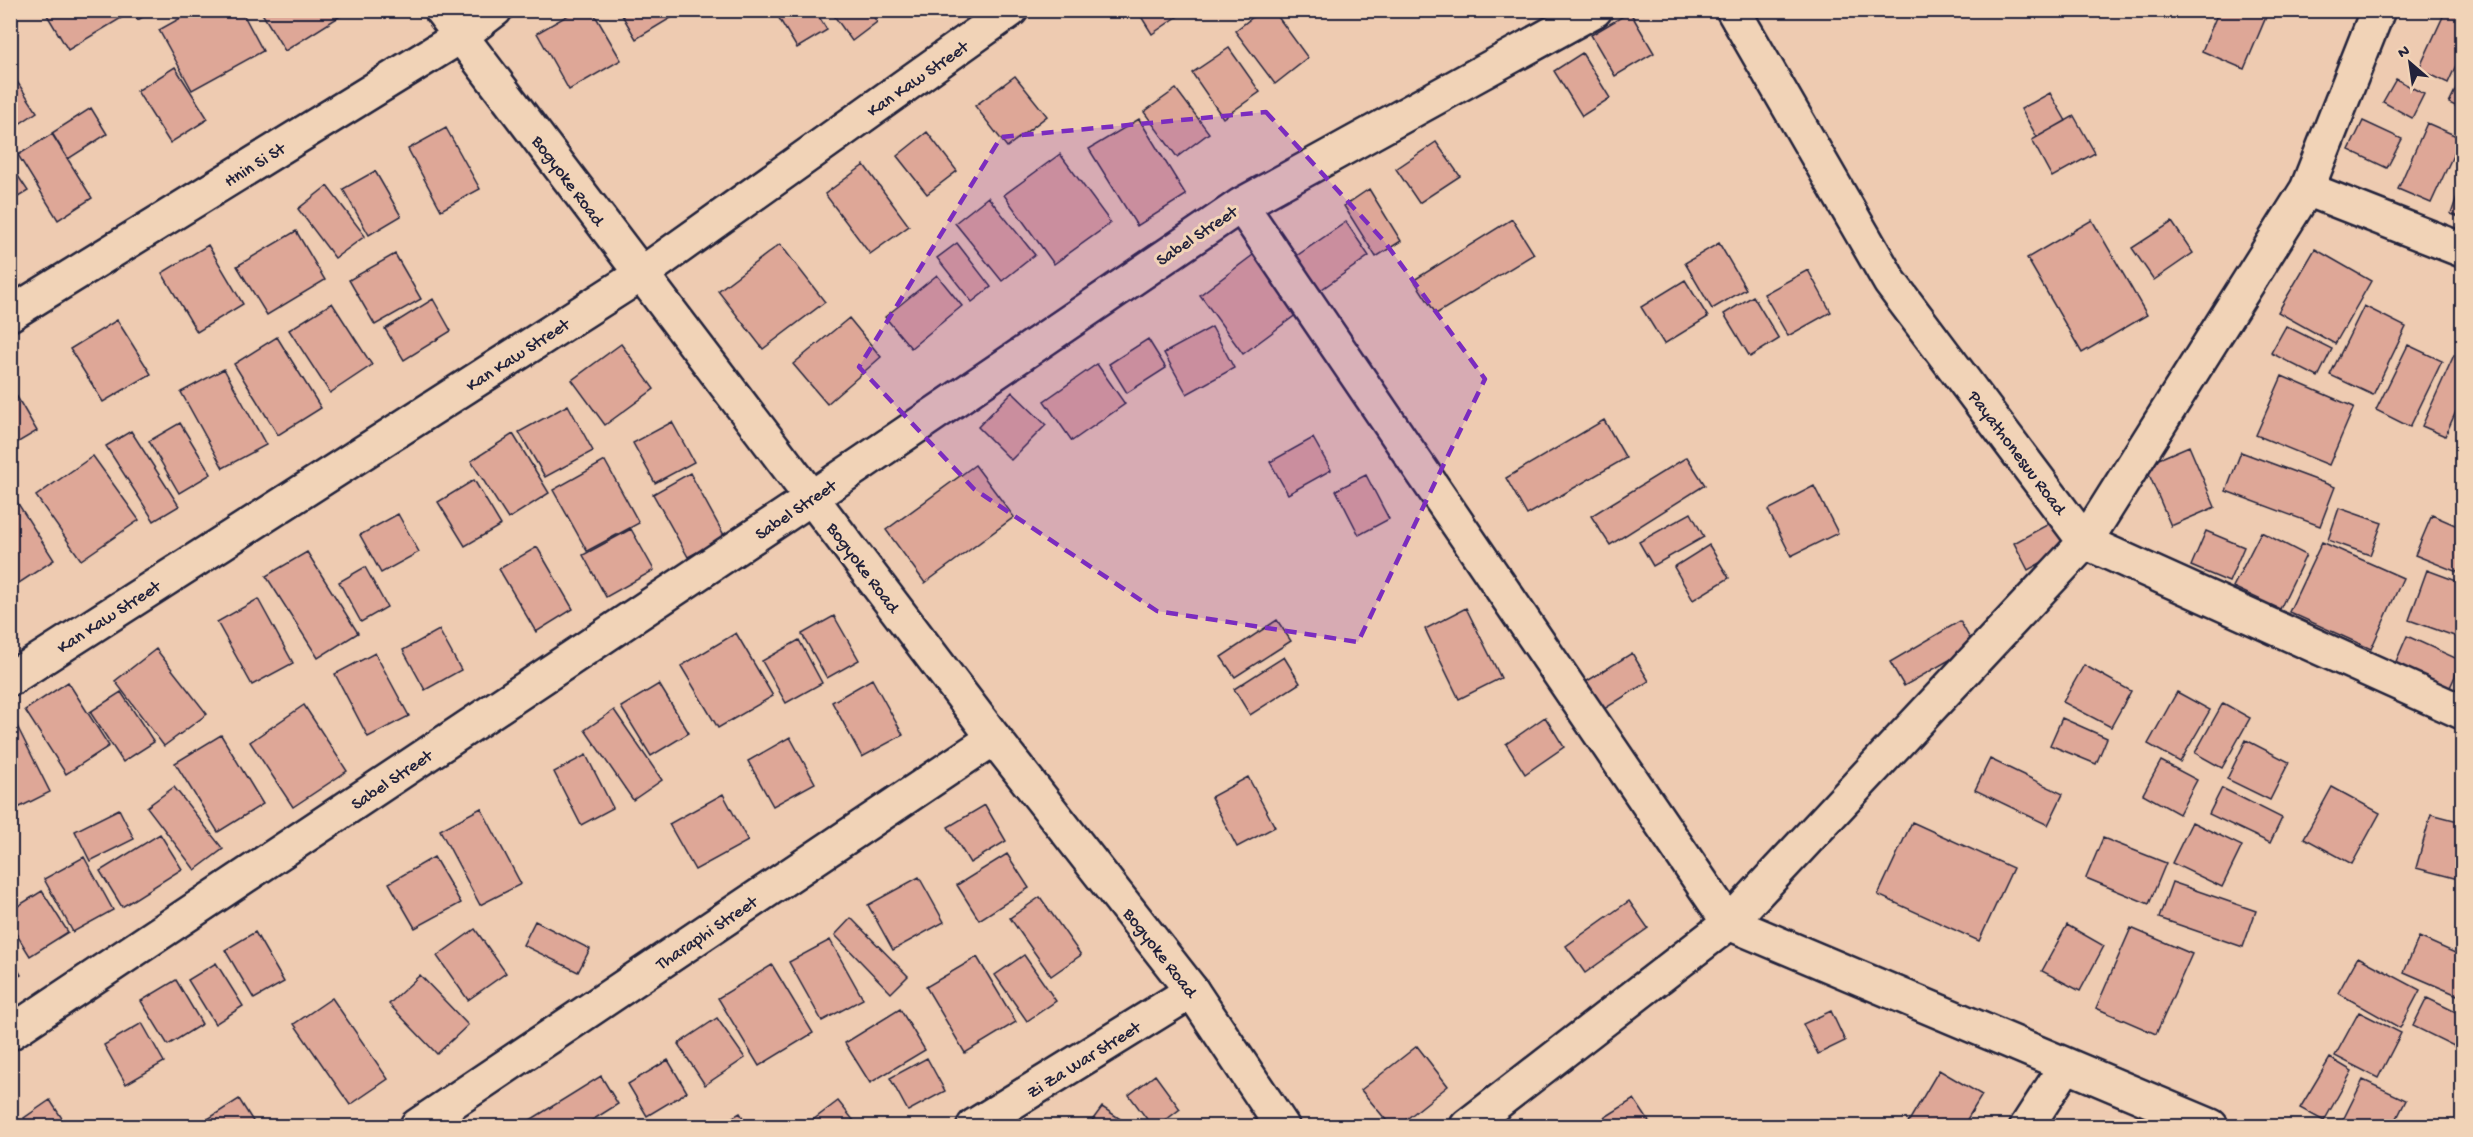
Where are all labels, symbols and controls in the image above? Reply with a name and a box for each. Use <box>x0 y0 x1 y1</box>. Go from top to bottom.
north arrow <box>2380 33 2440 93</box>
street label: Kan Kaw Street <box>864 36 974 123</box>
text: N <box>2395 42 2414 64</box>
street label: Bogyoke Road <box>526 131 609 232</box>
street label: Hnin Si St <box>221 138 291 193</box>
street label: Sabel Street <box>1153 201 1243 272</box>
street label: Kan Kaw Street <box>463 314 575 397</box>
street label: Payathonesuu Road <box>1962 386 2070 521</box>
street label: Sabel Street <box>752 475 842 546</box>
street label: Bogyoke Road <box>821 518 904 619</box>
street label: Kan Kaw Street <box>54 576 166 659</box>
street label: Sabel Street <box>348 745 438 816</box>
street label: Tharaphi Street <box>652 892 763 976</box>
street label: Bogyoke Road <box>1117 904 1201 1004</box>
street label: Zi Za War Street <box>1024 1017 1146 1104</box>

